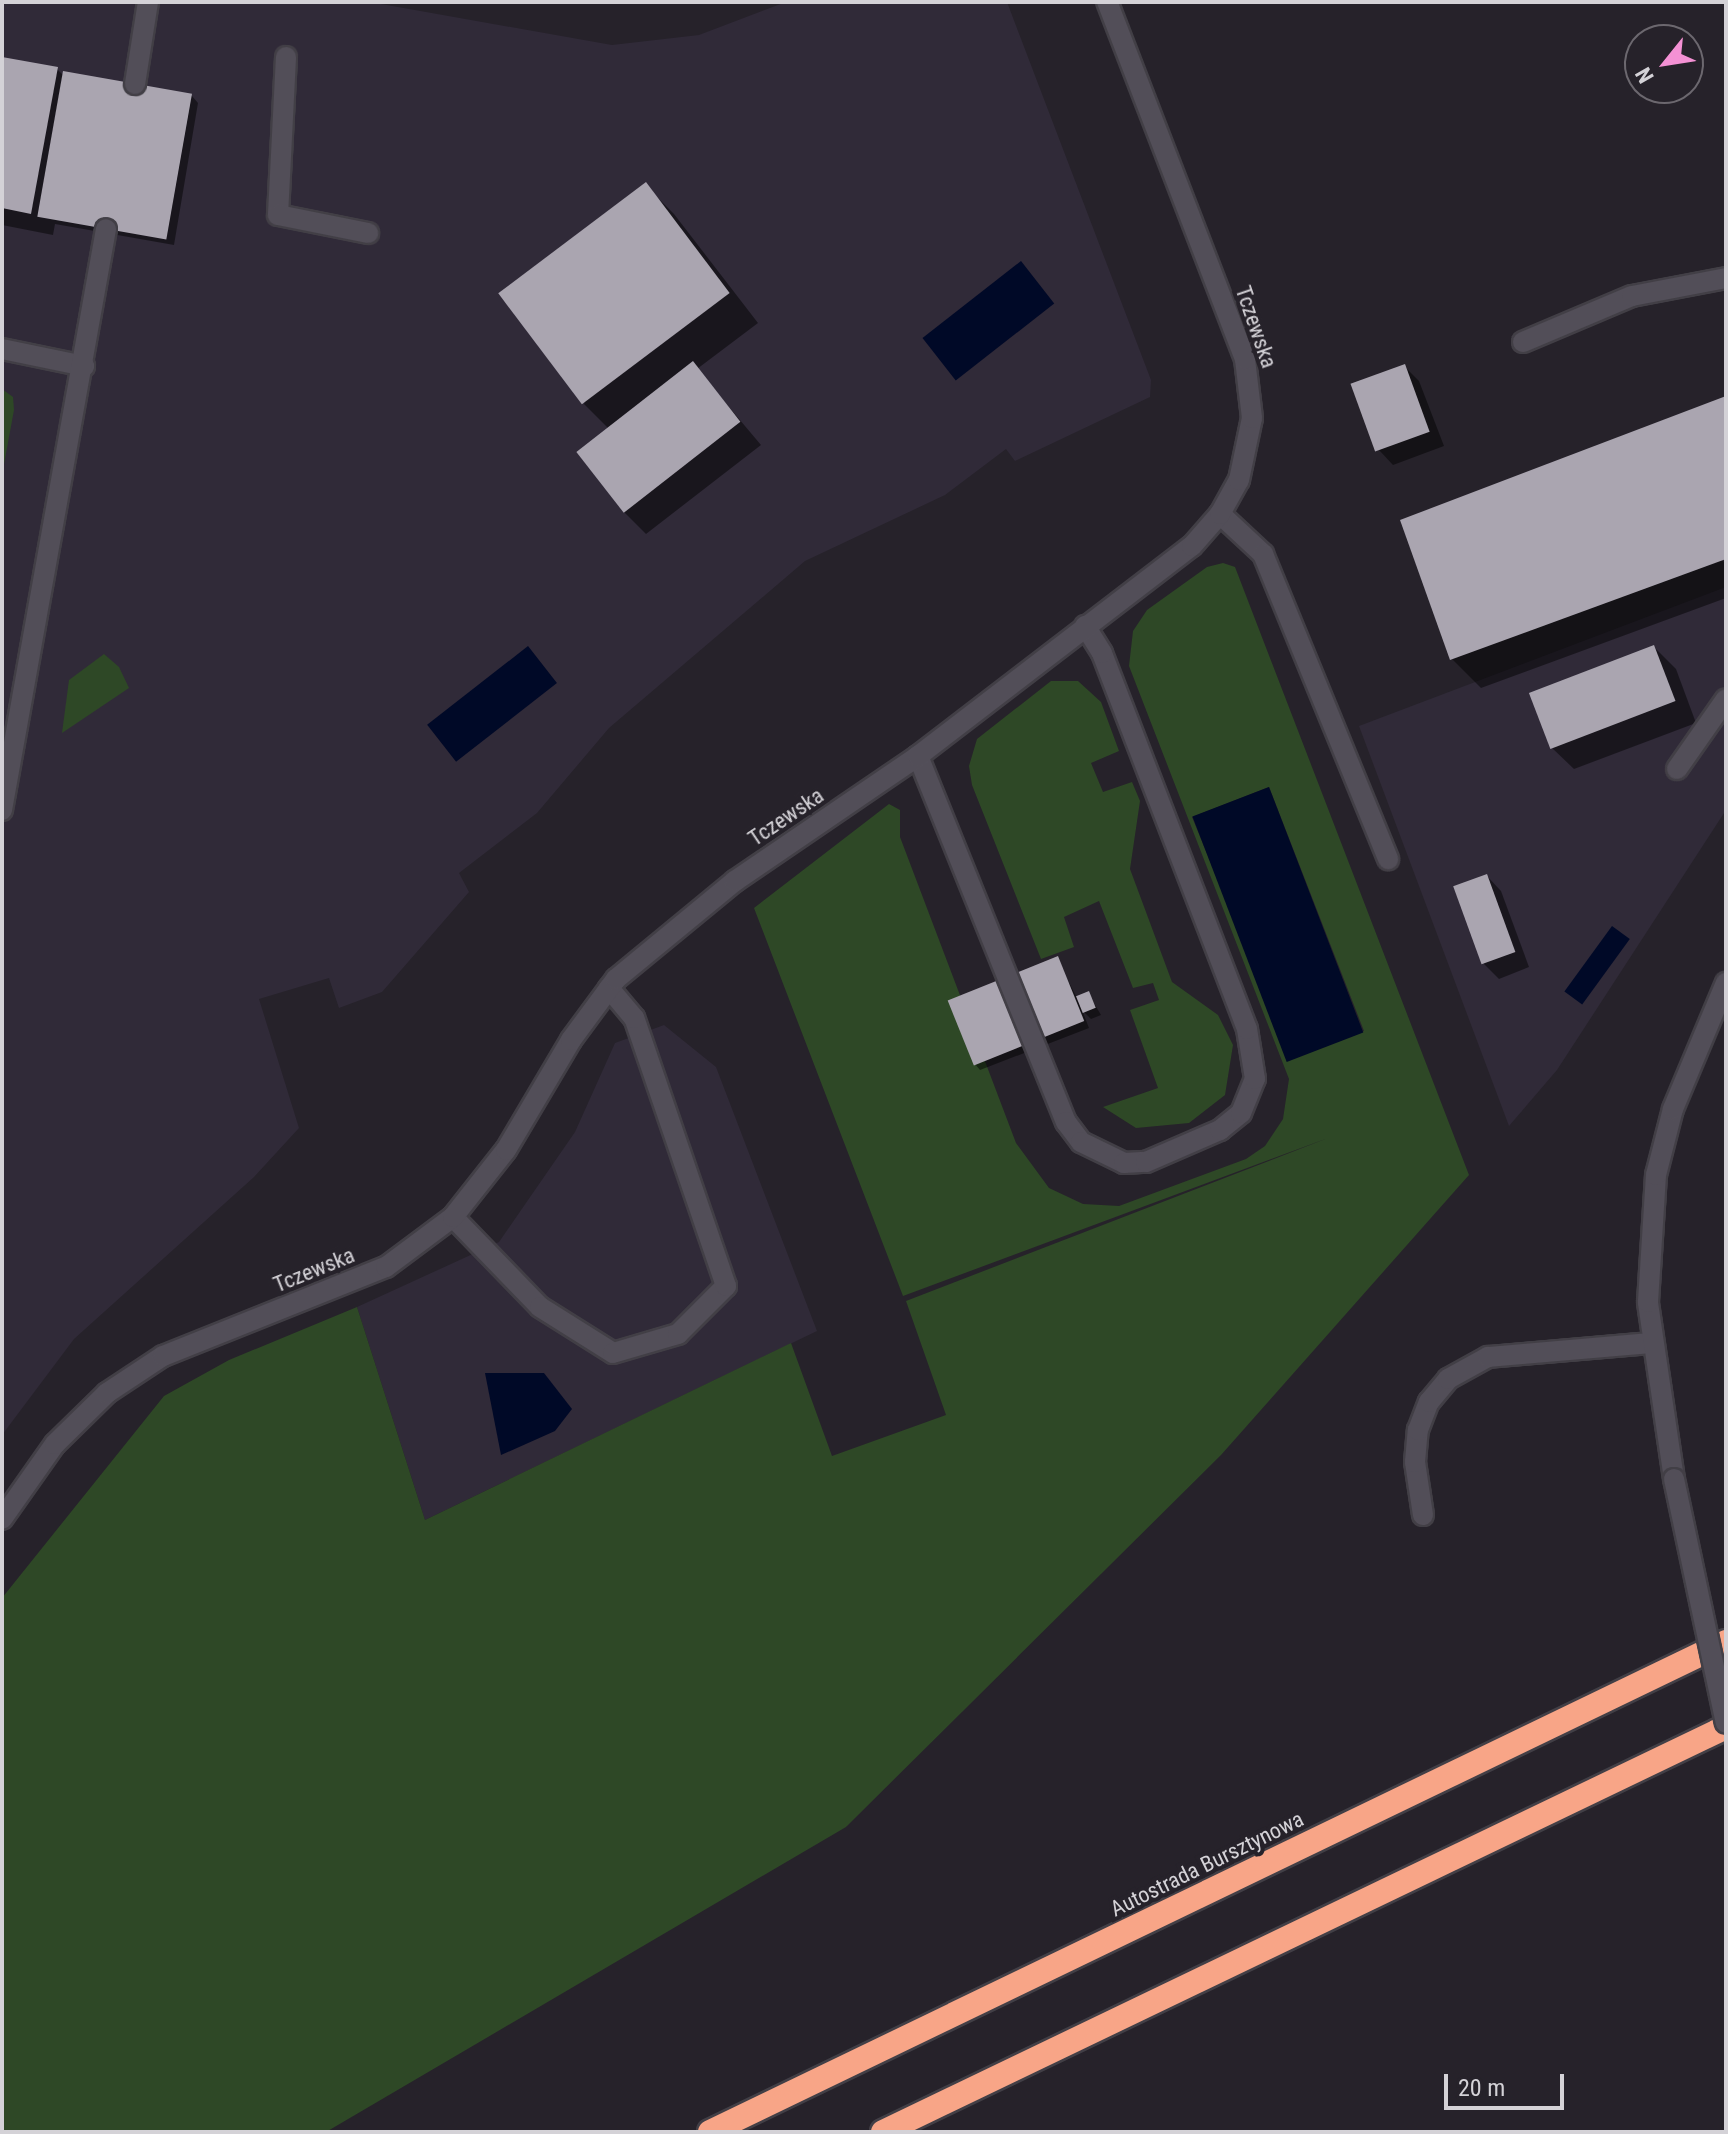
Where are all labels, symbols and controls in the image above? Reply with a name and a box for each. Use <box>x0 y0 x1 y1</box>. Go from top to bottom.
north arrow <box>1624 24 1704 104</box>
text: N <box>1630 63 1659 87</box>
street label: Tczewska <box>1230 282 1282 372</box>
street label: Tczewska <box>743 782 829 852</box>
street label: Tczewska <box>270 1242 358 1298</box>
street label: Autostrada Bursztynowa <box>1106 1806 1308 1922</box>
scale bar <box>1448 2058 1568 2108</box>
text: 20 m <box>1458 2074 1505 2102</box>

